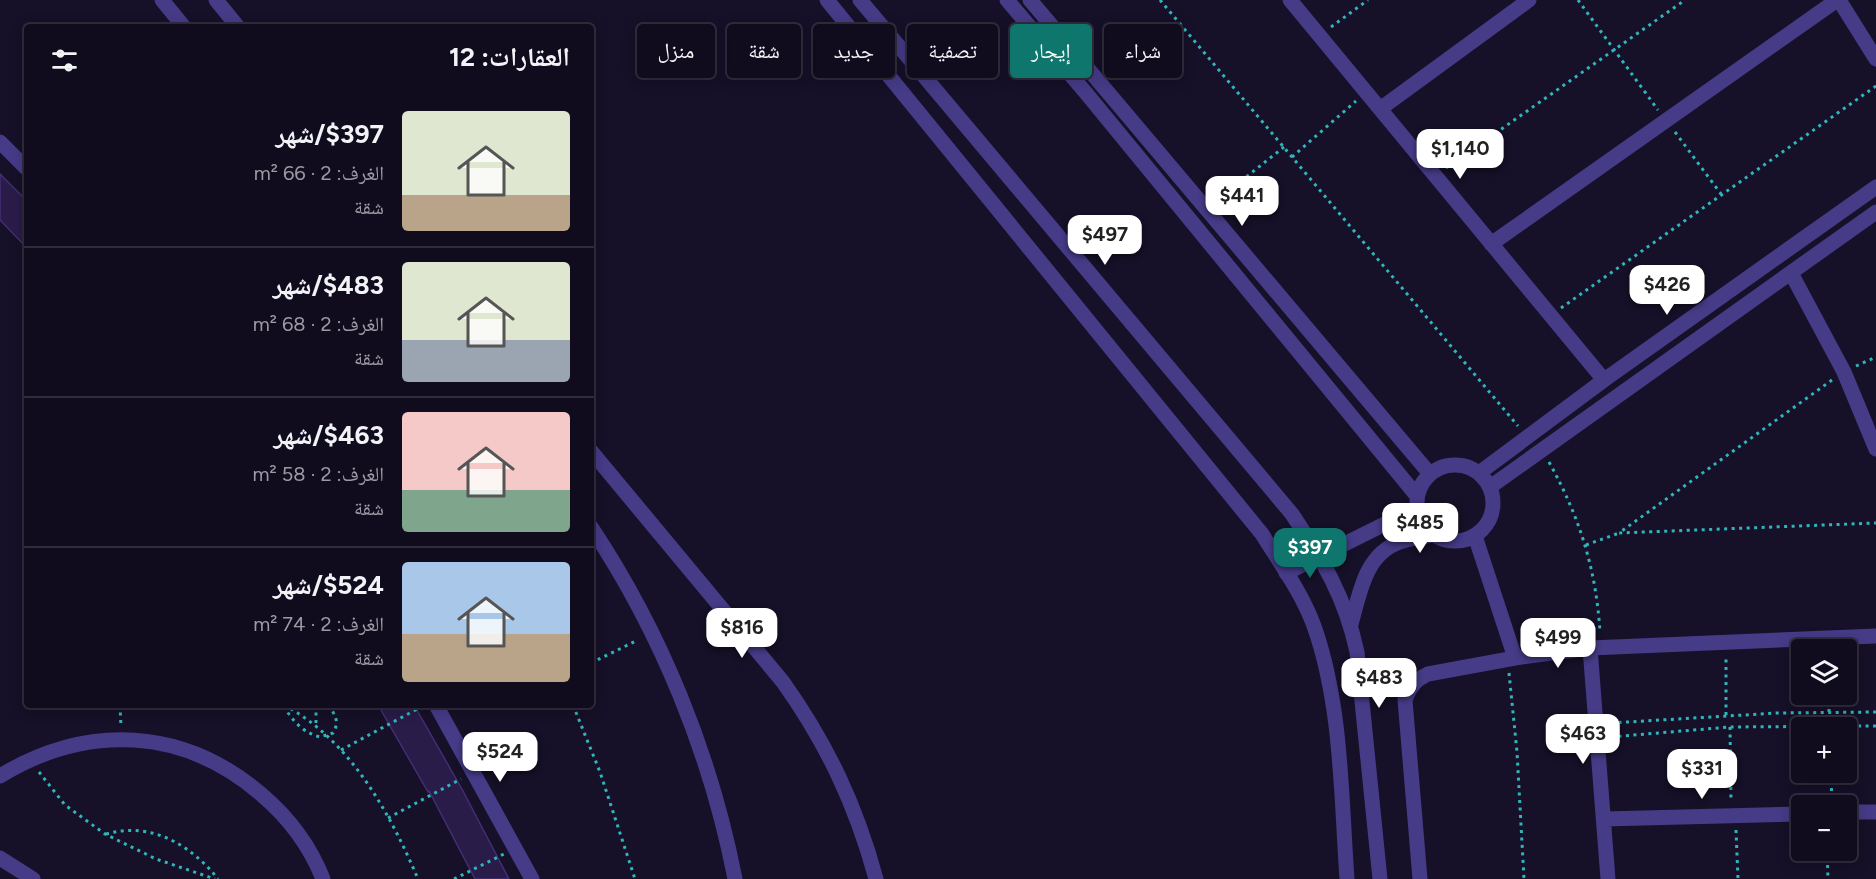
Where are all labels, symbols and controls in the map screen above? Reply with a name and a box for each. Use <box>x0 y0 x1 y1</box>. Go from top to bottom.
chip: منزل <box>637 24 715 78</box>
chip: شقة <box>727 24 801 78</box>
chip: جديد <box>813 24 895 78</box>
chip: تصفية <box>907 24 998 78</box>
chip: إيجار <box>1010 24 1092 78</box>
chip: شراء <box>1104 24 1182 78</box>
text: العقارات: 12 <box>449 41 570 73</box>
icon: filters <box>48 44 81 77</box>
text: $397/شهر <box>276 118 384 150</box>
pin: $1,140 <box>1411 129 1509 180</box>
icon: home <box>450 135 522 207</box>
text: $1,140 <box>1431 136 1489 160</box>
text: الغرف: 2 · 66 m² <box>254 161 384 185</box>
pin: $441 <box>1206 176 1278 227</box>
text: $441 <box>1220 183 1264 207</box>
text: شقة <box>354 195 384 219</box>
pin: $497 <box>1069 215 1141 266</box>
text: $497 <box>1082 222 1128 246</box>
pin: $426 <box>1631 265 1703 316</box>
text: $483/شهر <box>273 269 384 301</box>
text: $426 <box>1644 272 1690 296</box>
icon: home <box>450 286 522 358</box>
text: الغرف: 2 · 68 m² <box>253 312 384 336</box>
text: شقة <box>354 346 384 370</box>
text: $463/شهر <box>274 419 384 451</box>
icon: home <box>450 436 522 508</box>
text: الغرف: 2 · 58 m² <box>253 462 384 486</box>
text: شقة <box>354 496 384 520</box>
pin: $485 <box>1384 503 1456 554</box>
text: $485 <box>1396 510 1444 534</box>
pin: $397 <box>1274 528 1346 579</box>
text: $397 <box>1288 535 1332 559</box>
text: $524/شهر <box>273 569 384 601</box>
icon: home <box>450 586 522 658</box>
pin: $816 <box>706 608 778 659</box>
text: الغرف: 2 · 74 m² <box>253 612 384 636</box>
text: $816 <box>720 615 764 639</box>
pin: $499 <box>1522 618 1594 669</box>
text: $499 <box>1535 625 1581 649</box>
map controls <box>1791 639 1857 861</box>
button: layers <box>1791 639 1857 705</box>
text: شقة <box>354 646 384 670</box>
pin: $483 <box>1343 658 1415 709</box>
text: $483 <box>1355 665 1403 689</box>
pin: $463 <box>1547 714 1619 765</box>
button: + <box>1791 717 1857 783</box>
text: $463 <box>1560 721 1606 745</box>
pin: $524 <box>464 732 536 783</box>
text: $524 <box>477 739 523 763</box>
pin: $331 <box>1666 749 1738 800</box>
text: $331 <box>1681 756 1723 780</box>
button: − <box>1791 795 1857 861</box>

